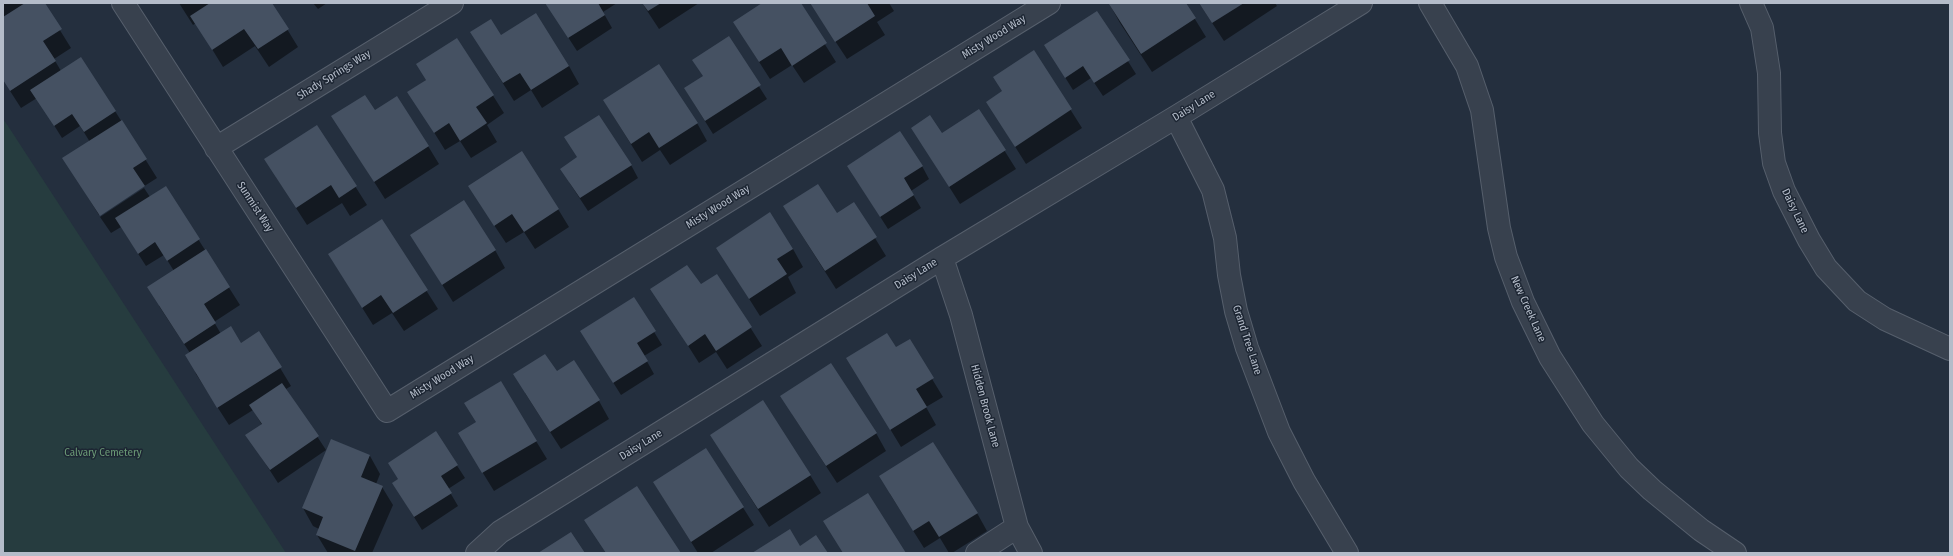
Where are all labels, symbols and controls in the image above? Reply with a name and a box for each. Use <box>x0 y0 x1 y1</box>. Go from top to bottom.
street label: Misty Wood Way <box>960 12 1028 62</box>
street label: Shady Springs Way <box>295 47 373 103</box>
street label: Daisy Lane <box>1170 88 1218 124</box>
street label: Sunmist Way <box>234 179 276 235</box>
street label: Misty Wood Way <box>684 182 752 232</box>
street label: Daisy Lane <box>1779 187 1811 235</box>
street label: Daisy Lane <box>892 256 940 292</box>
street label: New Creek Lane <box>1508 274 1548 344</box>
street label: Grand Tree Lane <box>1230 303 1264 377</box>
street label: Misty Wood Way <box>408 352 476 402</box>
street label: Hidden Brook Lane <box>968 363 1002 449</box>
street label: Daisy Lane <box>617 427 665 463</box>
park label: Calvary Cemetery <box>64 446 142 460</box>

